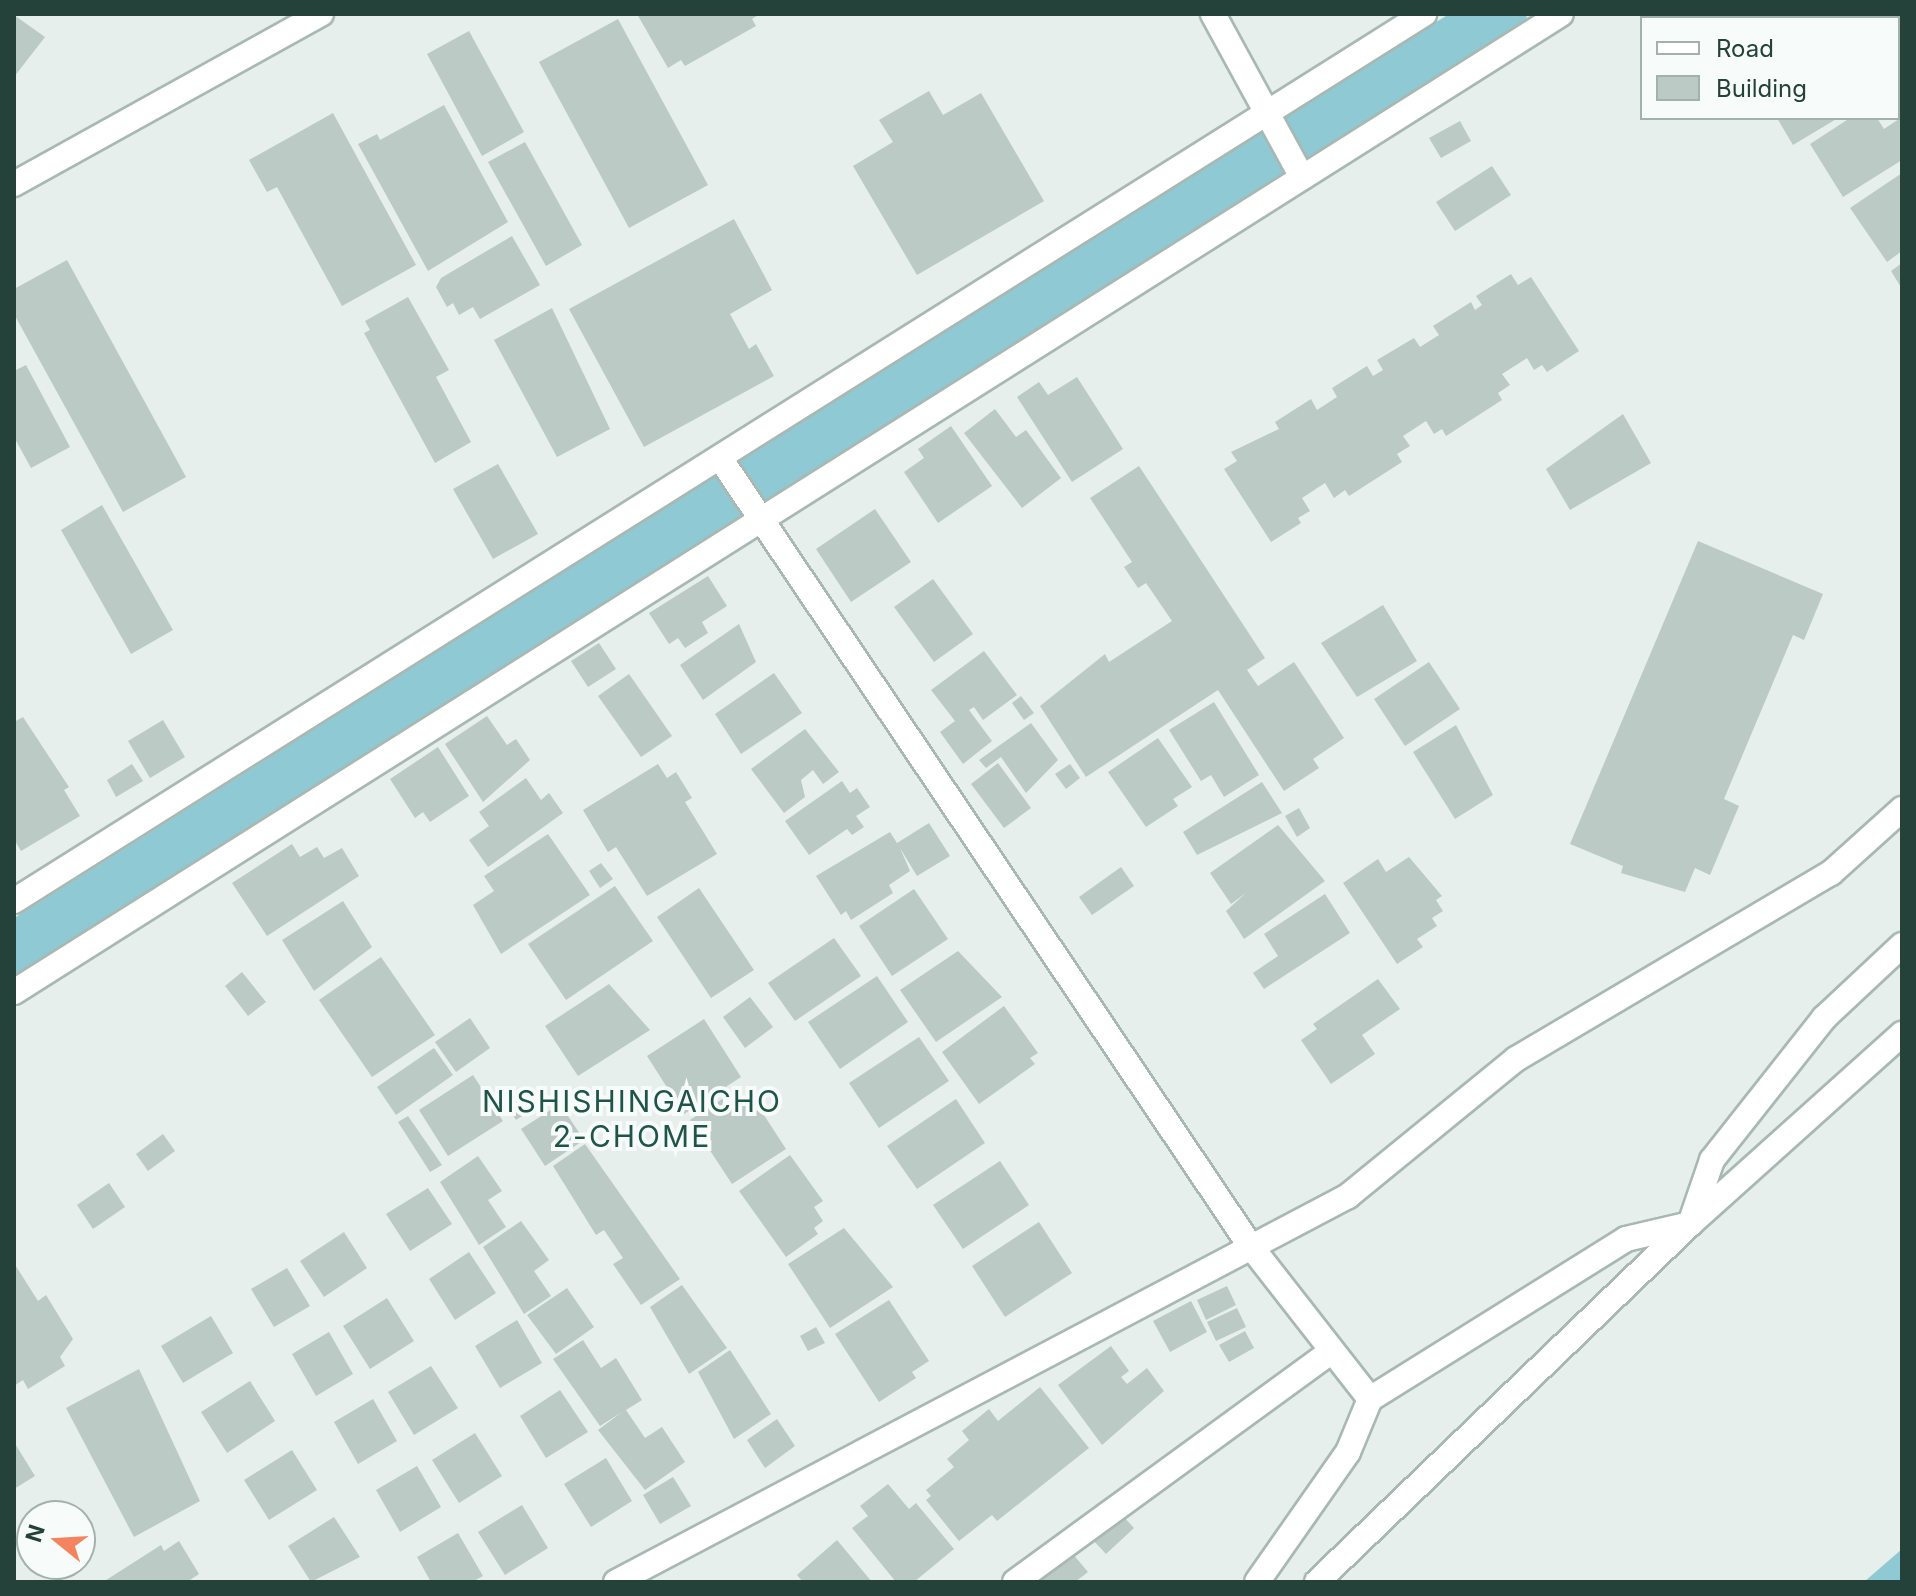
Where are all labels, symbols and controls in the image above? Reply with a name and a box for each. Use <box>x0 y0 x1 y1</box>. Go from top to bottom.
legend <box>1640 16 1900 120</box>
text: Road <box>1716 34 1774 63</box>
text: Building <box>1716 74 1807 103</box>
district label: NISHISHINGAICHO 2-CHOME <box>482 1083 782 1154</box>
north arrow <box>16 1500 96 1580</box>
text: N <box>20 1521 50 1545</box>

